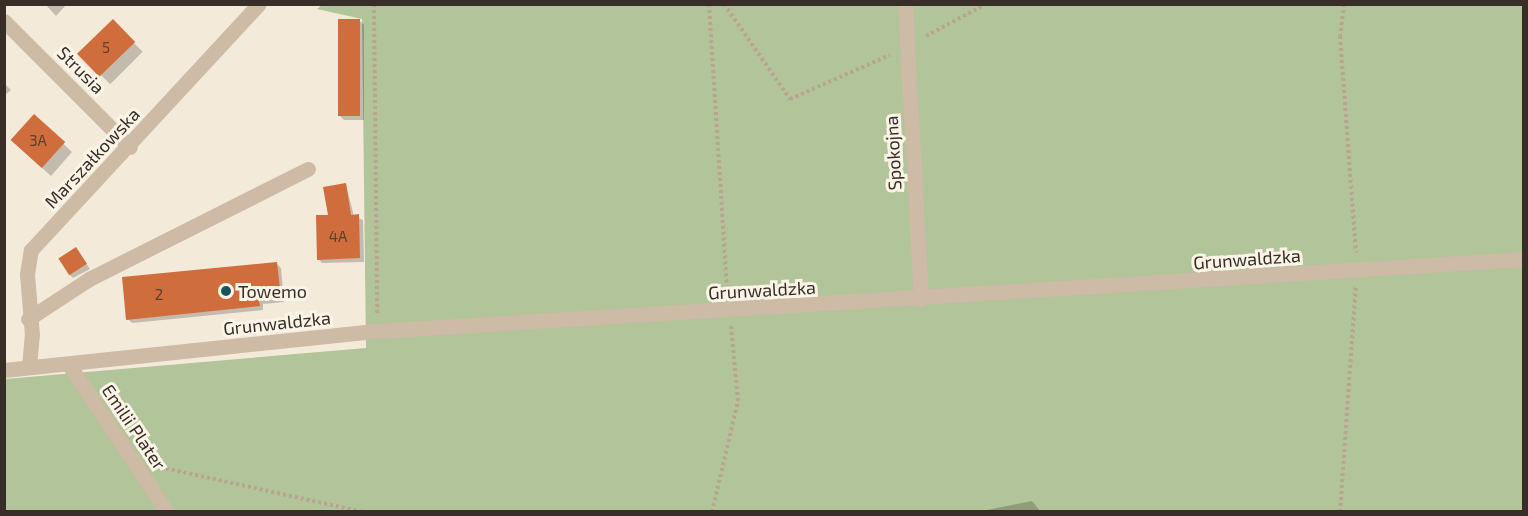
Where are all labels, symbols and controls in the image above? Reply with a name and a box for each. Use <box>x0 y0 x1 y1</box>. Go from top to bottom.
house number: 5 <box>102 39 110 57</box>
street label: Strusia <box>53 42 109 98</box>
street label: Marszałkowska <box>40 103 144 213</box>
street label: Spokojna <box>880 115 906 191</box>
house number: 3A <box>29 132 47 150</box>
house number: 4A <box>329 228 347 246</box>
street label: Grunwaldzka <box>1192 244 1302 274</box>
street label: Grunwaldzka <box>708 276 816 304</box>
place label: Towemo <box>238 280 307 302</box>
marker: Towemo <box>219 284 233 298</box>
house number: 2 <box>155 286 163 304</box>
street label: Grunwaldzka <box>222 307 332 339</box>
street label: Emilii Plater <box>98 380 170 474</box>

